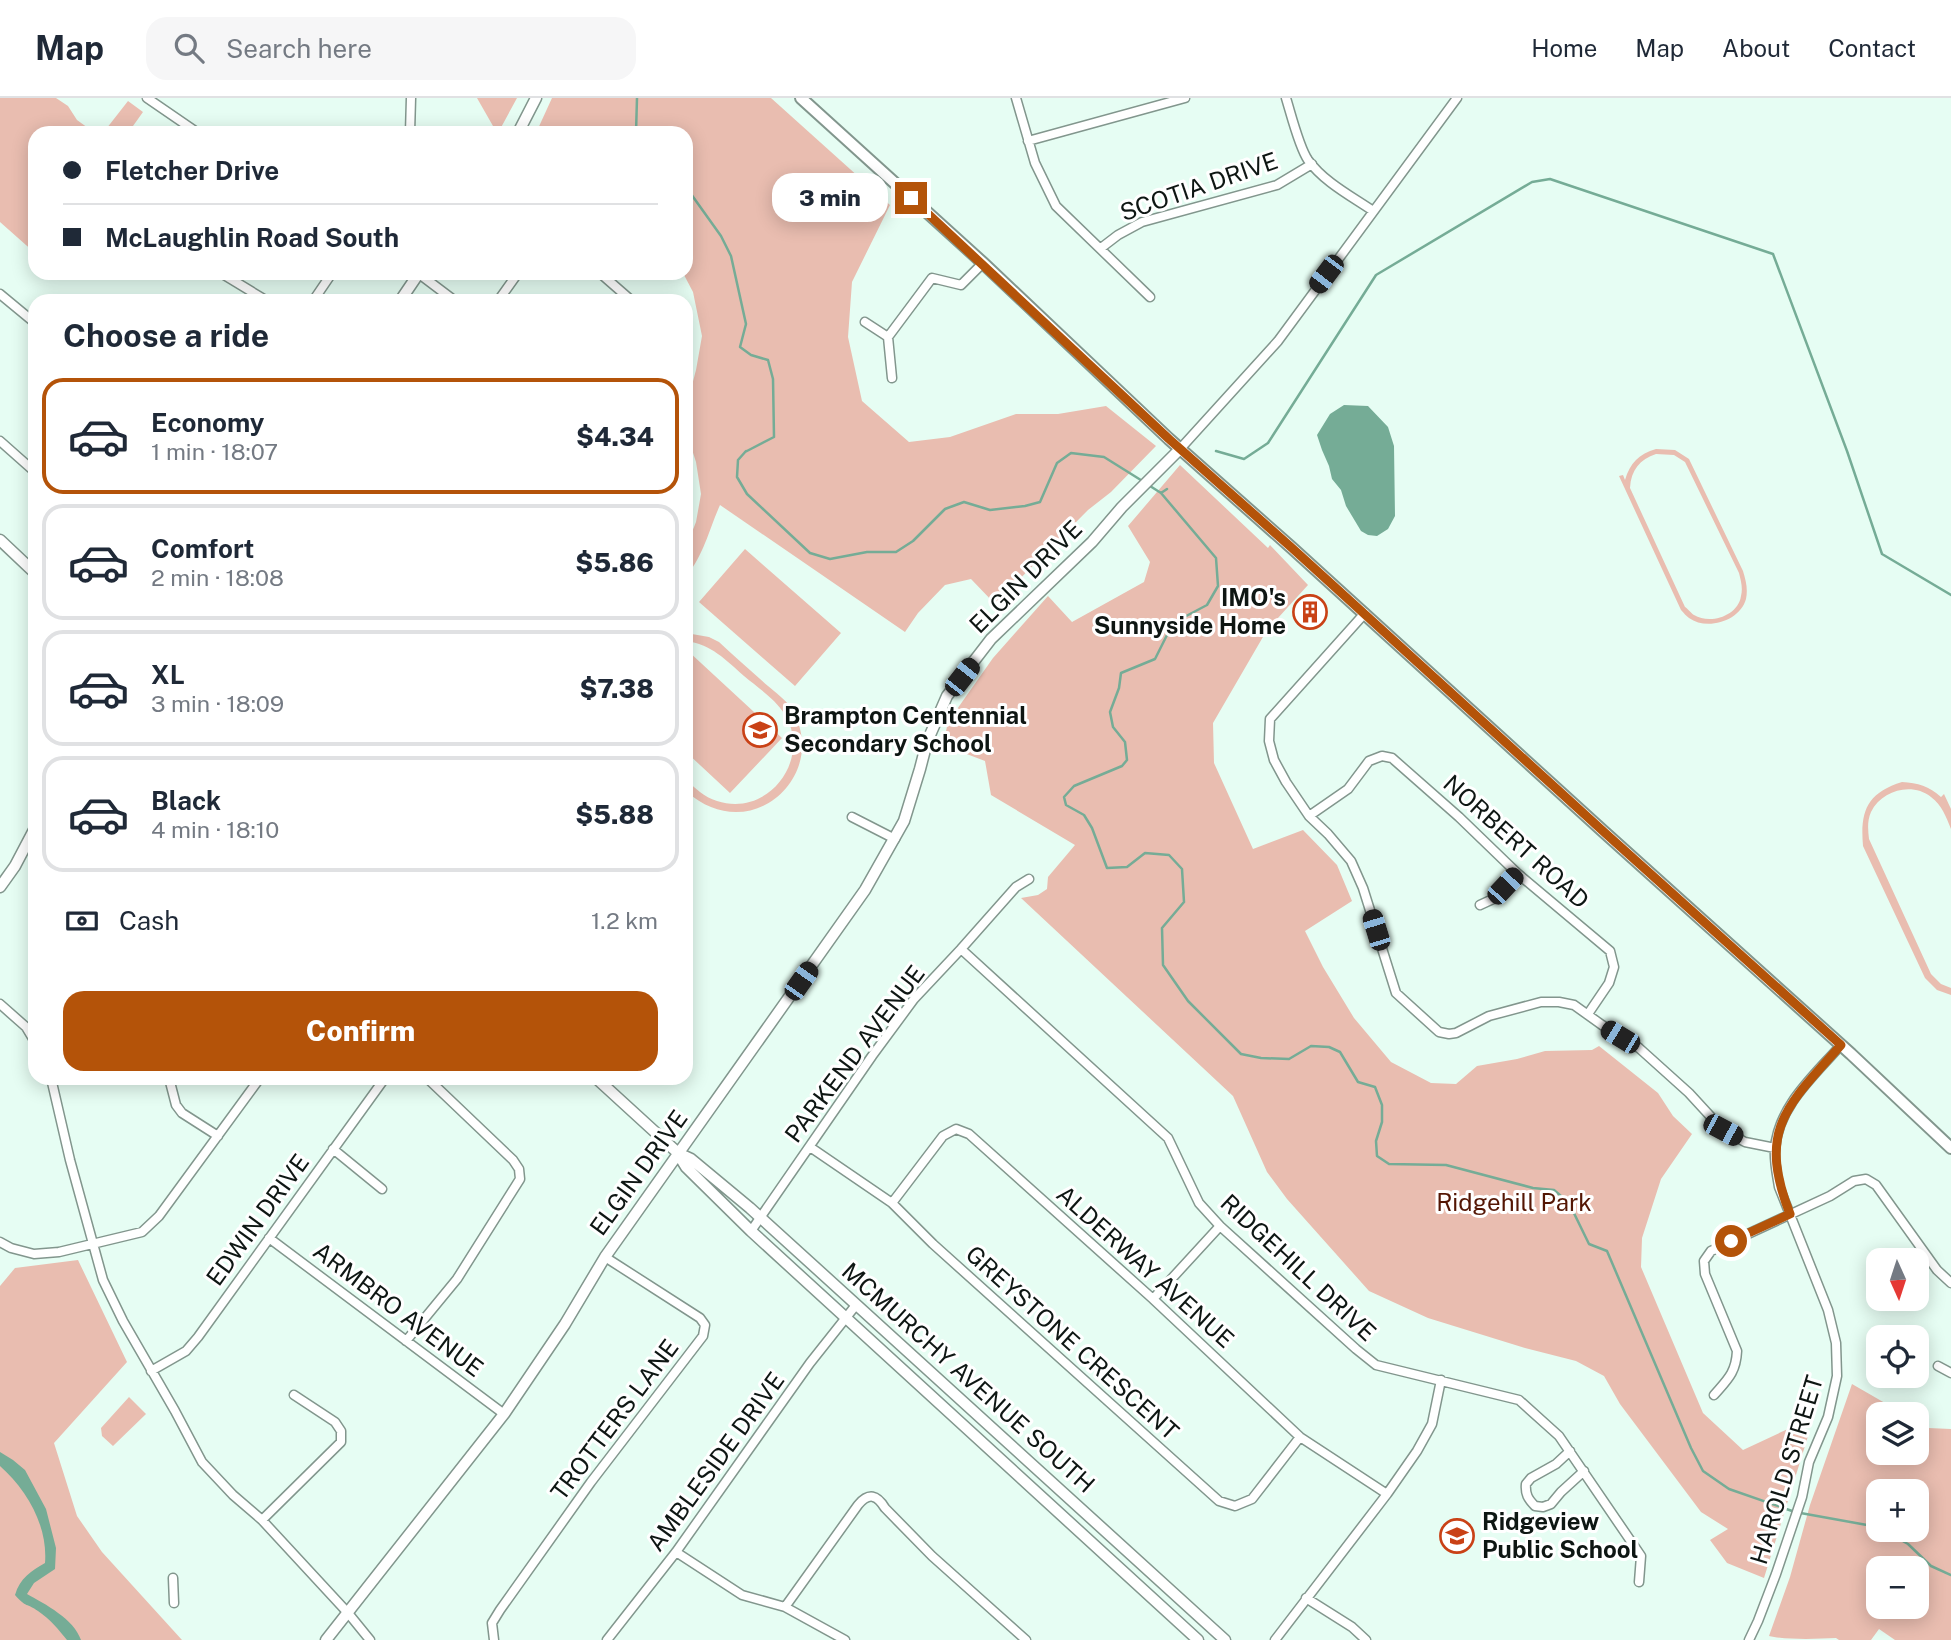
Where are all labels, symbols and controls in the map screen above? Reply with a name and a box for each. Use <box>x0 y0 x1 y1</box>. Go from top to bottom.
search box <box>146 17 636 80</box>
text: Map <box>35 29 104 67</box>
icon: search <box>170 29 208 67</box>
text: Search here <box>226 33 372 64</box>
text: Home <box>1531 34 1597 62</box>
text: Map <box>1635 34 1684 62</box>
text: About <box>1722 34 1790 62</box>
text: Contact <box>1828 34 1916 62</box>
street label: SCOTIA DRIVE <box>1116 146 1281 226</box>
text: Fletcher Drive <box>105 155 279 186</box>
callout: 3 min <box>771 174 886 222</box>
route end <box>895 182 927 214</box>
text: 3 min <box>799 184 861 211</box>
text: McLaughlin Road South <box>105 222 399 253</box>
car <box>1305 251 1348 297</box>
text: Choose a ride <box>63 317 269 354</box>
icon: car <box>67 405 130 468</box>
text: Economy <box>151 407 264 438</box>
text: $4.34 <box>576 421 654 452</box>
text: 1 min · 18:07 <box>151 438 278 465</box>
street label: ELGIN DRIVE <box>963 514 1087 638</box>
icon: car <box>67 531 130 594</box>
text: Comfort <box>151 533 254 564</box>
text: $5.86 <box>575 547 654 578</box>
text: 2 min · 18:08 <box>151 564 284 591</box>
place label: IMO's Sunnyside Home <box>1094 583 1286 639</box>
building icon: IMO's Sunnyside Home <box>1291 593 1329 631</box>
car <box>941 654 984 700</box>
icon: car <box>67 657 130 720</box>
text: XL <box>151 659 185 690</box>
text: $7.38 <box>579 673 654 704</box>
text: 3 min · 18:09 <box>151 690 284 717</box>
place label: Brampton Centennial Secondary School <box>784 701 1027 757</box>
school or university icon: Brampton Centennial Secondary School <box>741 711 779 749</box>
street label: NORBERT ROAD <box>1438 769 1595 914</box>
icon: car <box>67 783 130 846</box>
text: Black <box>151 785 221 816</box>
text: $5.88 <box>575 799 654 830</box>
text: 4 min · 18:10 <box>151 816 279 843</box>
car <box>1483 863 1528 909</box>
icon: cash <box>63 902 101 940</box>
text: Cash <box>119 905 179 936</box>
text: 1.2 km <box>591 907 658 934</box>
car <box>1360 907 1393 953</box>
car <box>781 958 822 1004</box>
street label: PARKEND AVENUE <box>779 959 930 1147</box>
button: Confirm <box>63 991 658 1071</box>
car <box>1597 1017 1644 1057</box>
street label: ELGIN DRIVE <box>584 1105 693 1240</box>
car <box>1700 1111 1747 1149</box>
street label: EDWIN DRIVE <box>200 1148 314 1291</box>
street label: ALDERWAY AVENUE <box>1051 1179 1240 1353</box>
street label: RIDGEHILL DRIVE <box>1215 1188 1382 1346</box>
park label: Ridgehill Park <box>1436 1188 1592 1216</box>
route start <box>1715 1225 1747 1257</box>
street label: ARMBRO AVENUE <box>308 1236 489 1382</box>
street label: GREYSTONE CRESCENT <box>961 1239 1185 1445</box>
north arrow <box>1866 1248 1928 1311</box>
map controls <box>1866 1248 1929 1619</box>
street label: MCMURCHY AVENUE SOUTH <box>837 1256 1101 1498</box>
button: locate <box>1866 1325 1929 1388</box>
street label: TROTTERS LANE <box>545 1333 684 1505</box>
street label: AMBLESIDE DRIVE <box>641 1367 789 1556</box>
street label: HAROLD STREET <box>1744 1372 1828 1568</box>
button: layers <box>1866 1402 1929 1465</box>
button: + <box>1866 1479 1929 1542</box>
place label: Ridgeview Public School <box>1482 1507 1639 1563</box>
school or university icon: Ridgeview Public School <box>1438 1517 1476 1555</box>
button: − <box>1866 1556 1929 1619</box>

